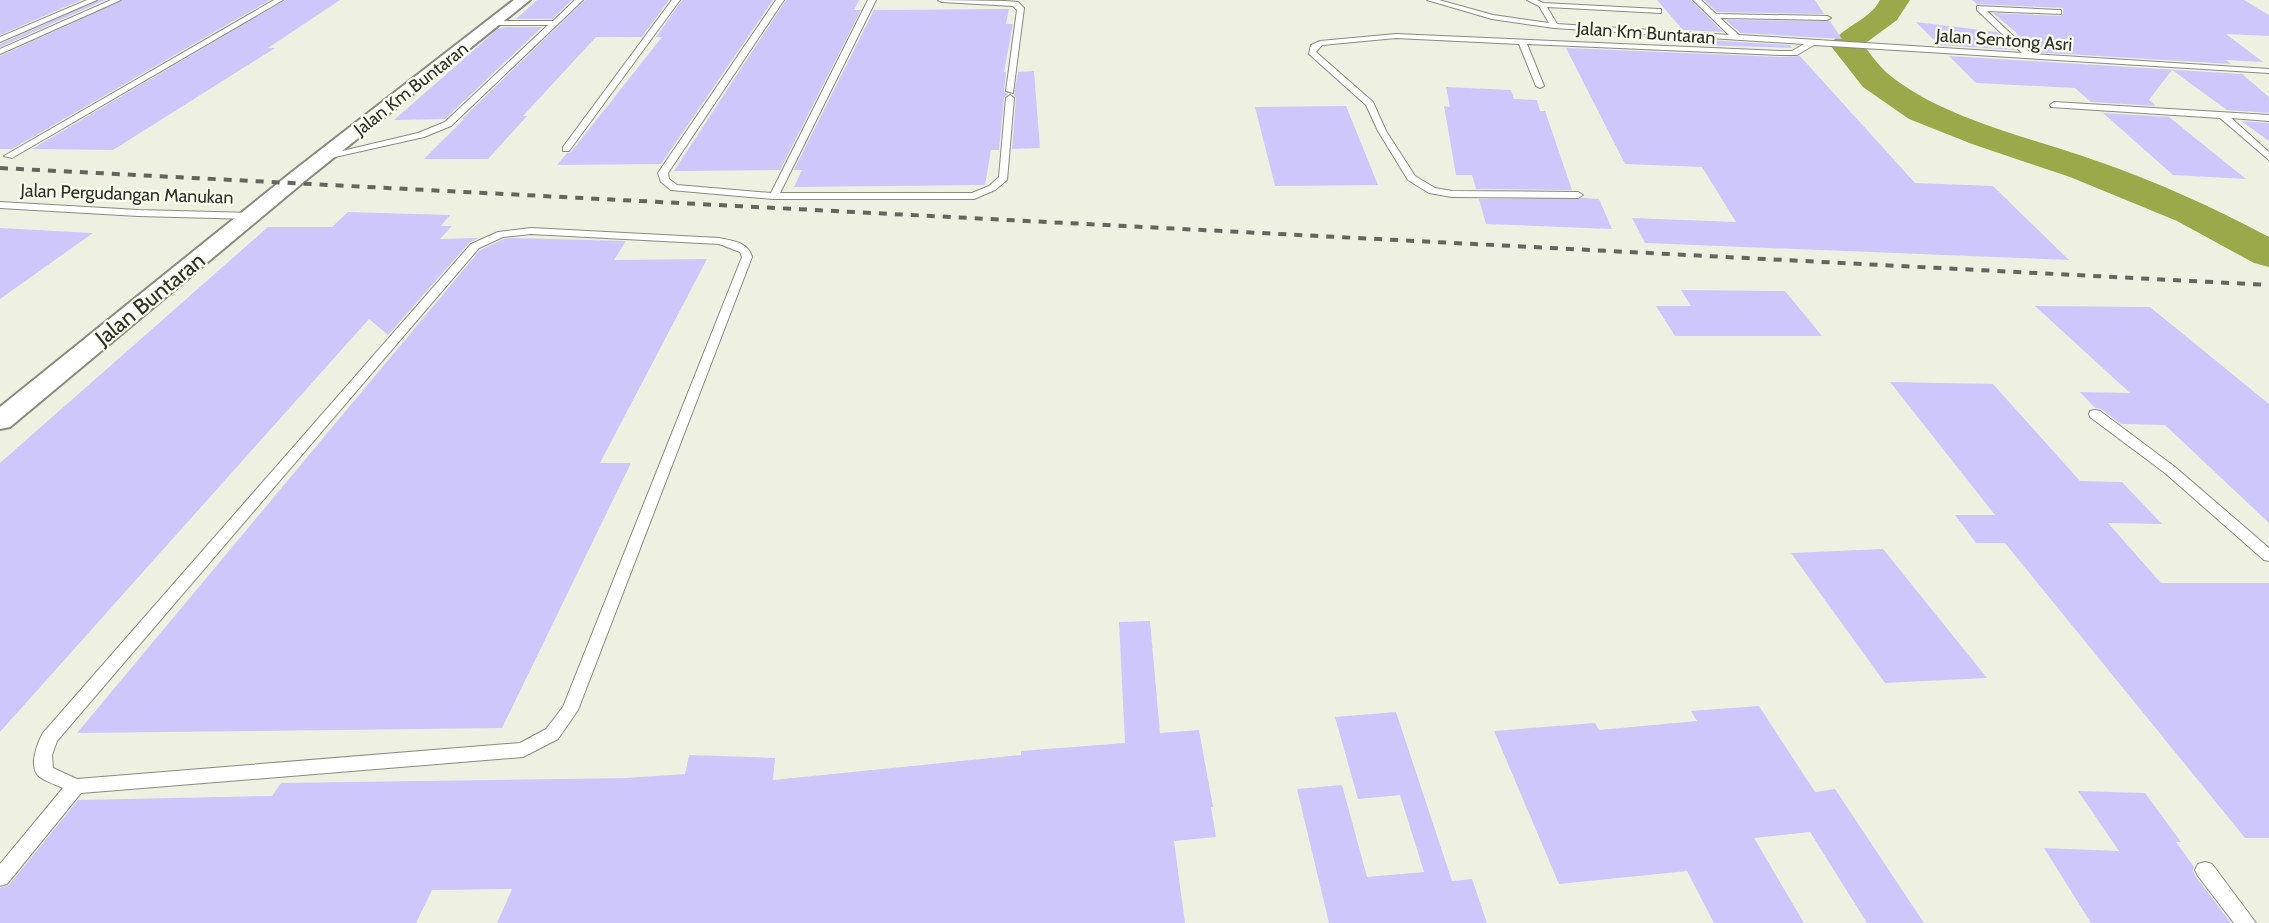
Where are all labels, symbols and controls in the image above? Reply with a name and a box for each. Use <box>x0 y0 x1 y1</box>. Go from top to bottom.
street label: Jalan Km Buntaran <box>1575 17 1716 49</box>
street label: Jalan Sentong Asri <box>1934 24 2073 56</box>
street label: Jalan Km Buntaran <box>349 38 473 141</box>
street label: Jalan Pergudangan Manukan <box>19 179 234 209</box>
street label: Jalan Buntaran <box>89 247 210 352</box>

